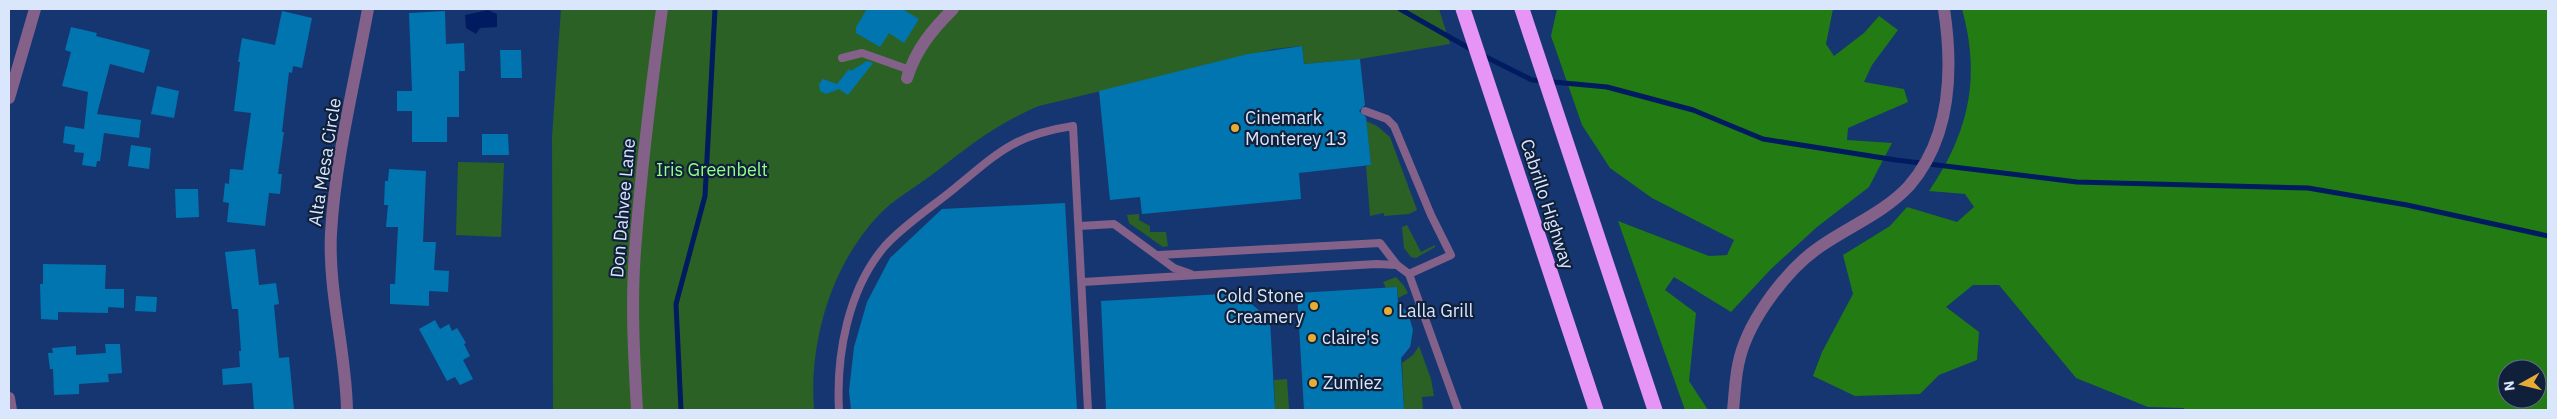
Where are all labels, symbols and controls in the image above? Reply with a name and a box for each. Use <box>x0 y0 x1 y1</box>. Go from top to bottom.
street label: Alta Mesa Circle <box>303 96 346 228</box>
place label: Cinemark Monterey 13 <box>1245 106 1347 150</box>
marker: Cinemark Monterey 13 <box>1229 122 1241 134</box>
street label: Cabrillo Highway <box>1516 136 1579 272</box>
street label: Don Dahvee Lane <box>605 137 640 279</box>
park label: Iris Greenbelt <box>656 158 768 181</box>
place label: Cold Stone Creamery <box>1216 284 1304 328</box>
place label: Lalla Grill <box>1398 299 1474 322</box>
marker: Cold Stone Creamery <box>1308 300 1320 312</box>
marker: Lalla Grill <box>1382 305 1394 317</box>
place label: claire's <box>1322 326 1379 349</box>
marker: claire's <box>1306 332 1318 344</box>
north arrow <box>2497 359 2547 409</box>
place label: Zumiez <box>1323 371 1382 394</box>
marker: Zumiez <box>1307 377 1319 389</box>
text: N <box>2500 380 2519 392</box>

